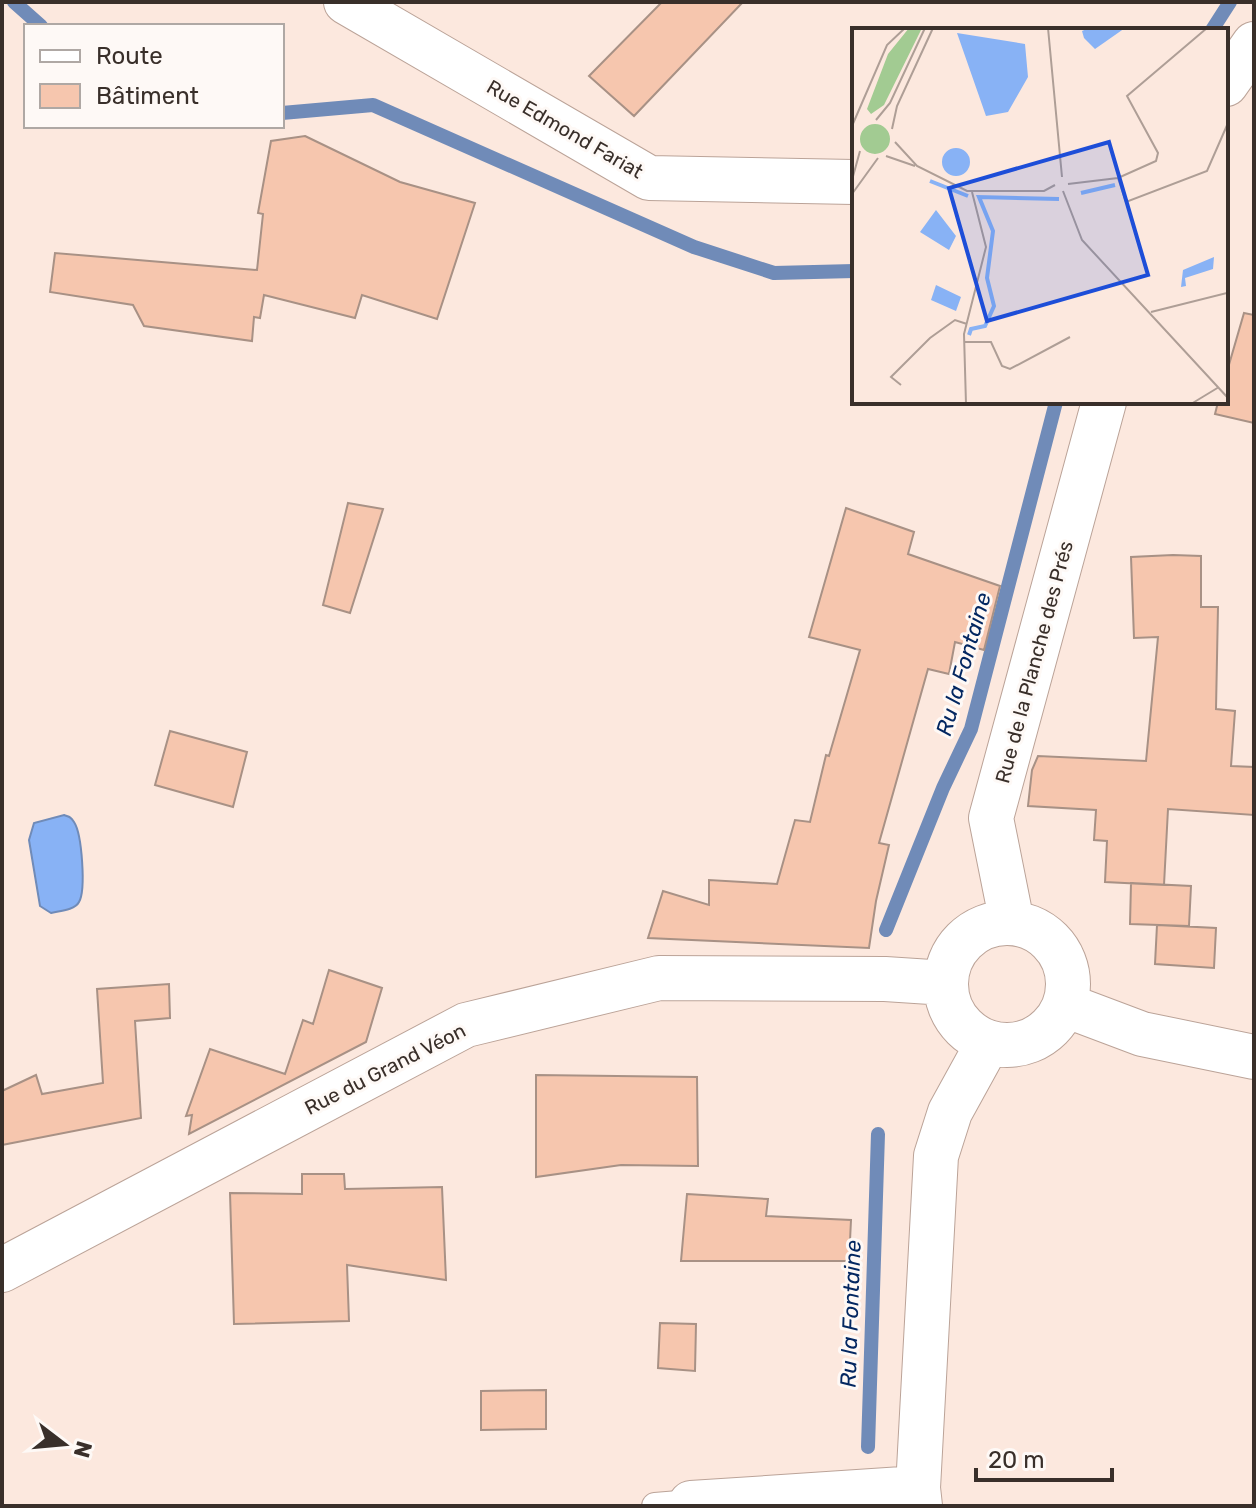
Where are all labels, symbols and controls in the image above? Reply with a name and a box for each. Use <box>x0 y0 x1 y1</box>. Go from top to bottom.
legend <box>24 24 284 128</box>
inset map <box>852 28 1228 404</box>
text: Route <box>96 42 163 70</box>
street label: Rue Edmond Fariat <box>482 74 648 184</box>
text: Bâtiment <box>96 82 199 110</box>
street label: Rue de la Planche des Prés <box>990 538 1078 786</box>
water label: Ru la Fontaine <box>930 589 997 739</box>
street label: Rue du Grand Véon <box>301 1018 469 1120</box>
water label: Ru la Fontaine <box>834 1240 867 1388</box>
north arrow <box>24 1404 104 1484</box>
scale bar <box>976 1432 1112 1482</box>
text: N <box>68 1438 98 1461</box>
text: 20 m <box>988 1446 1045 1474</box>

